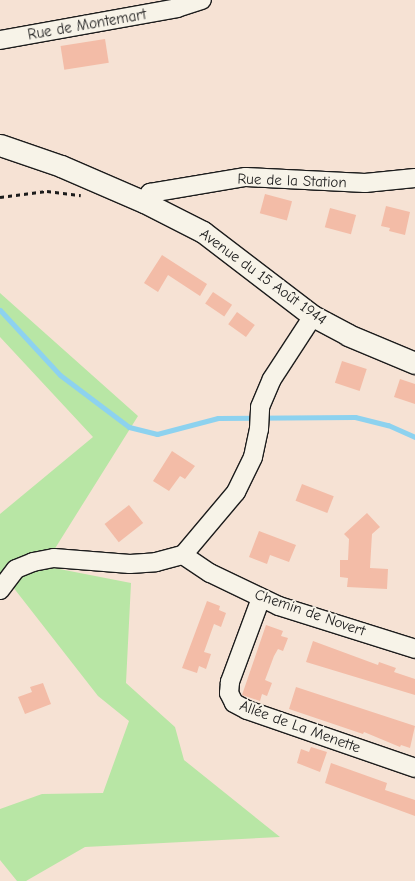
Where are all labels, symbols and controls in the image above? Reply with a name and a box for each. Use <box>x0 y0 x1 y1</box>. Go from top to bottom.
street label: Rue de Montemart <box>26 6 148 44</box>
street label: Rue de la Station <box>237 170 347 192</box>
street label: Avenue du 15 Août 1944 <box>196 225 330 329</box>
street label: Chemin de Novert <box>252 586 368 640</box>
street label: Allée de La Menette <box>237 697 363 757</box>

